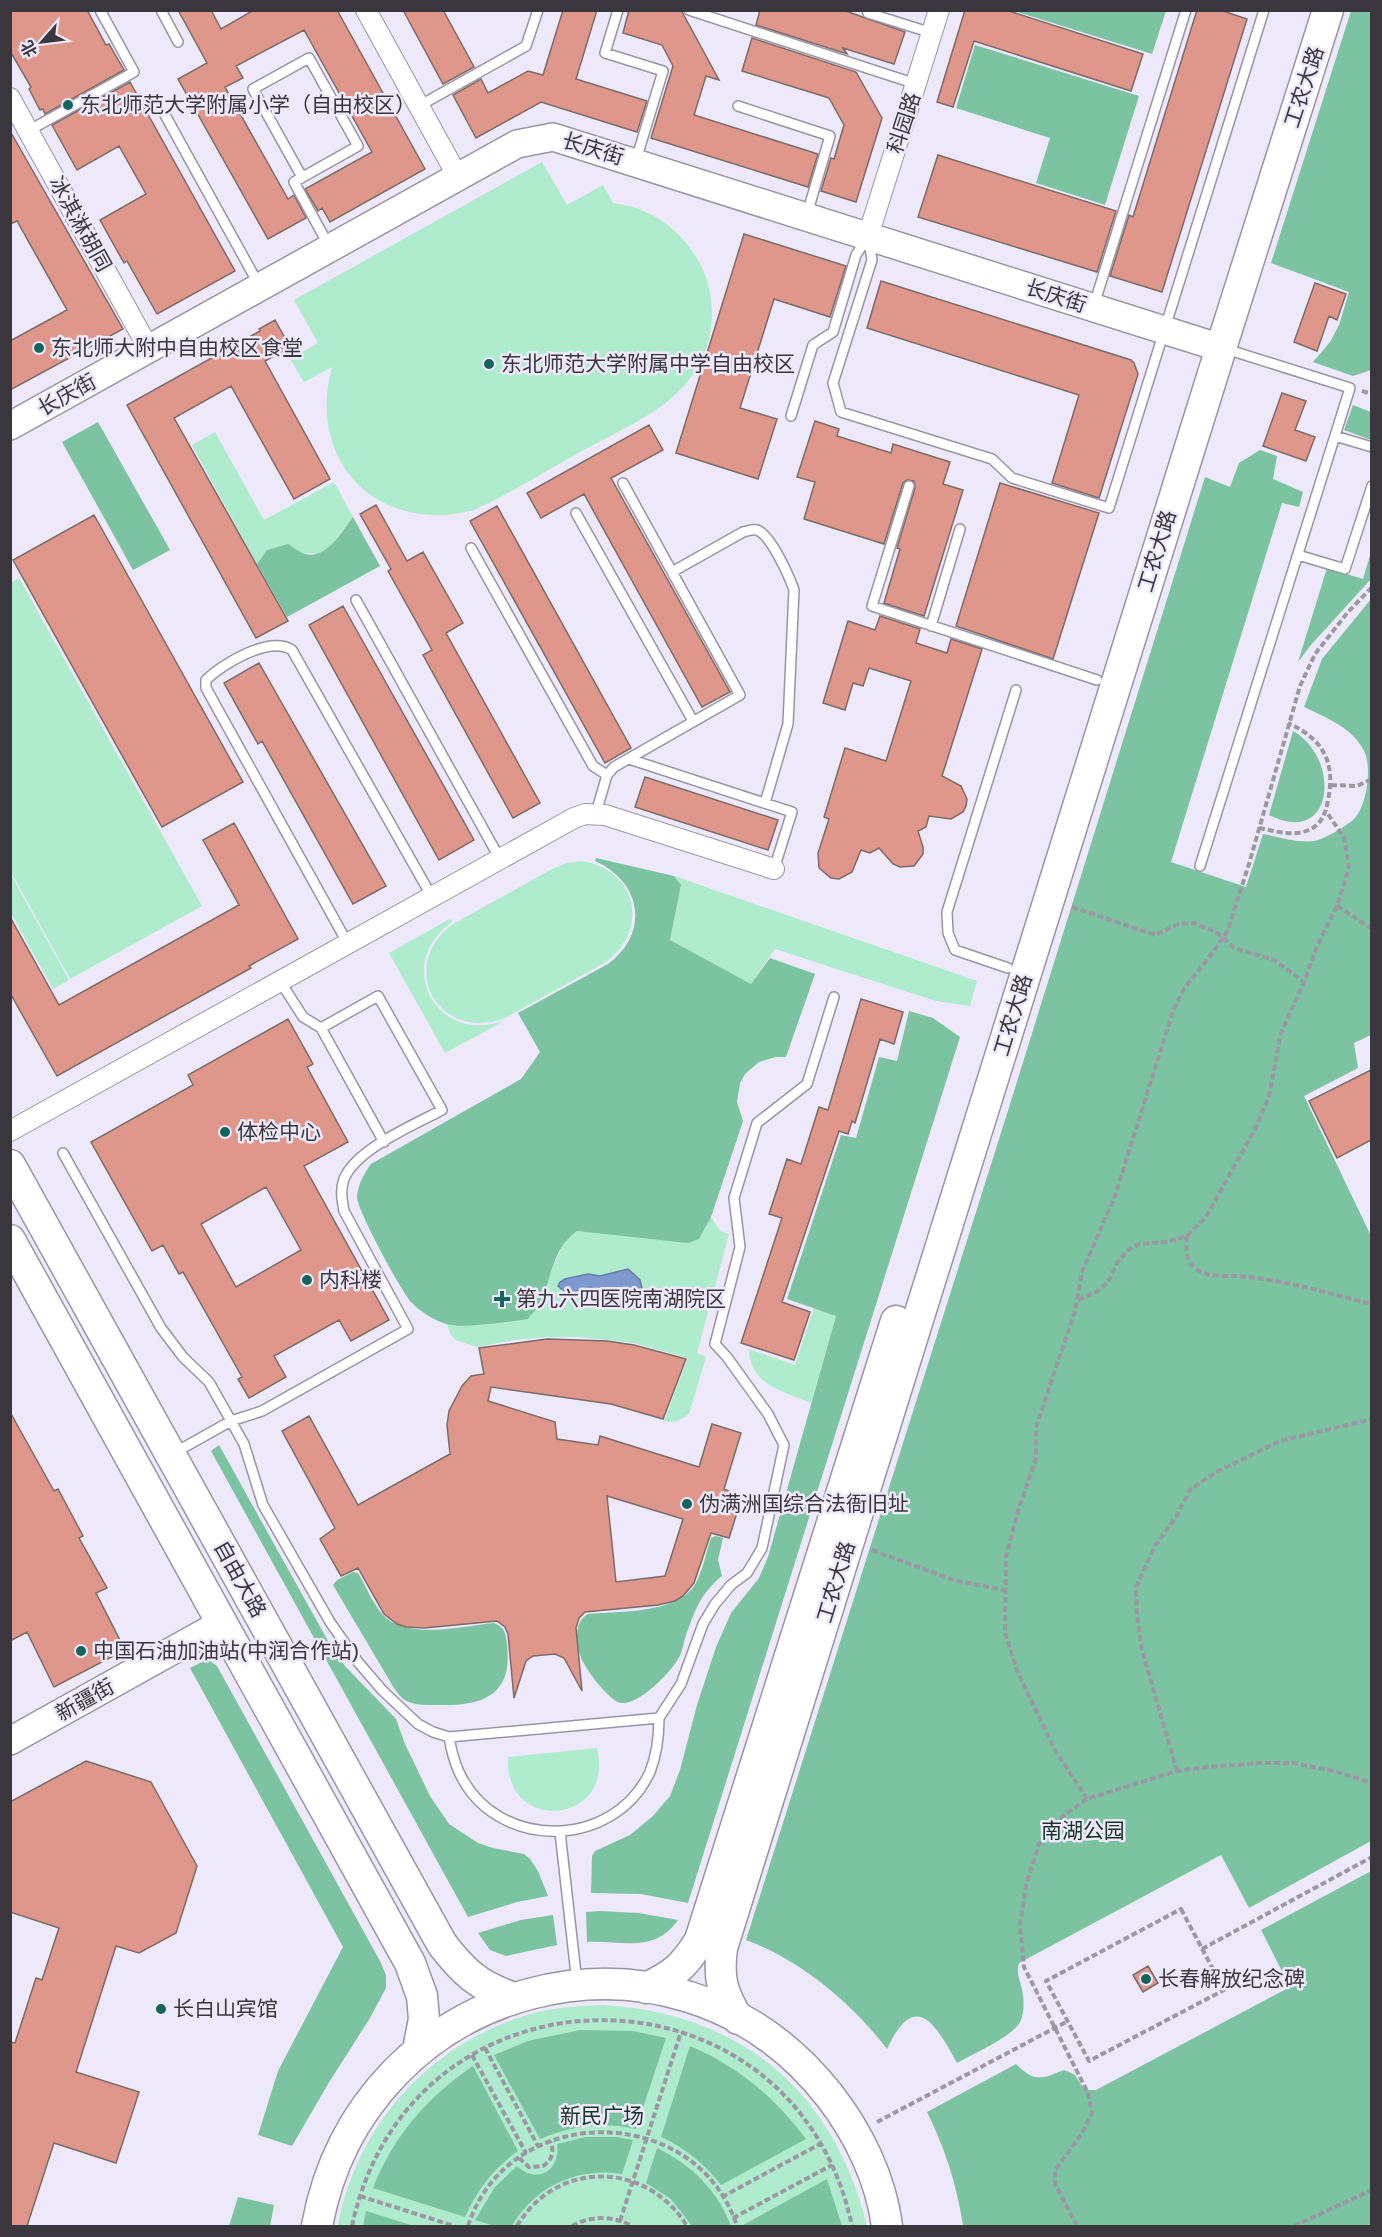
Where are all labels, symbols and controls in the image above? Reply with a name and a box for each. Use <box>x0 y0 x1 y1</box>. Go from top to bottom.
north arrow <box>12 12 72 72</box>
text: 北 <box>18 38 40 60</box>
street label: 工农大路 <box>1280 43 1327 130</box>
street label: 科园路 <box>883 89 924 156</box>
place label: 东北师范大学附属小学（自由校区） <box>80 93 416 116</box>
marker: 东北师范大学附属小学（自由校区） <box>61 98 75 112</box>
street label: 长庆街 <box>560 128 627 169</box>
street label: 冰淇淋胡同 <box>45 172 116 275</box>
street label: 长庆街 <box>1023 275 1090 316</box>
place label: 东北师大附中自由校区食堂 <box>51 336 303 359</box>
marker: 东北师大附中自由校区食堂 <box>32 341 46 355</box>
place label: 东北师范大学附属中学自由校区 <box>501 352 795 375</box>
marker: 东北师范大学附属中学自由校区 <box>482 357 496 371</box>
street label: 长庆街 <box>34 369 100 420</box>
street label: 工农大路 <box>1133 507 1180 594</box>
street label: 工农大路 <box>989 971 1036 1058</box>
place label: 体检中心 <box>237 1120 321 1143</box>
marker: 体检中心 <box>218 1125 232 1139</box>
place label: 内科楼 <box>319 1268 382 1291</box>
marker: 内科楼 <box>300 1273 314 1287</box>
place label: 第九六四医院南湖院区 <box>516 1287 726 1310</box>
marker: 第九六四医院南湖院区 <box>493 1290 511 1308</box>
place label: 伪满洲国综合法衙旧址 <box>699 1492 909 1515</box>
marker: 伪满洲国综合法衙旧址 <box>680 1497 694 1511</box>
street label: 自由大路 <box>210 1536 271 1621</box>
street label: 工农大路 <box>812 1538 859 1625</box>
place label: 中国石油加油站(中润合作站) <box>93 1639 359 1662</box>
marker: 中国石油加油站(中润合作站) <box>74 1644 88 1658</box>
street label: 新疆街 <box>52 1674 118 1725</box>
park label: 南湖公园 <box>1041 1819 1125 1842</box>
place label: 长春解放纪念碑 <box>1158 1967 1305 1990</box>
marker: 长春解放纪念碑 <box>1139 1972 1153 1986</box>
place label: 长白山宾馆 <box>173 1997 278 2020</box>
marker: 长白山宾馆 <box>154 2002 168 2016</box>
park label: 新民广场 <box>560 2104 644 2127</box>

